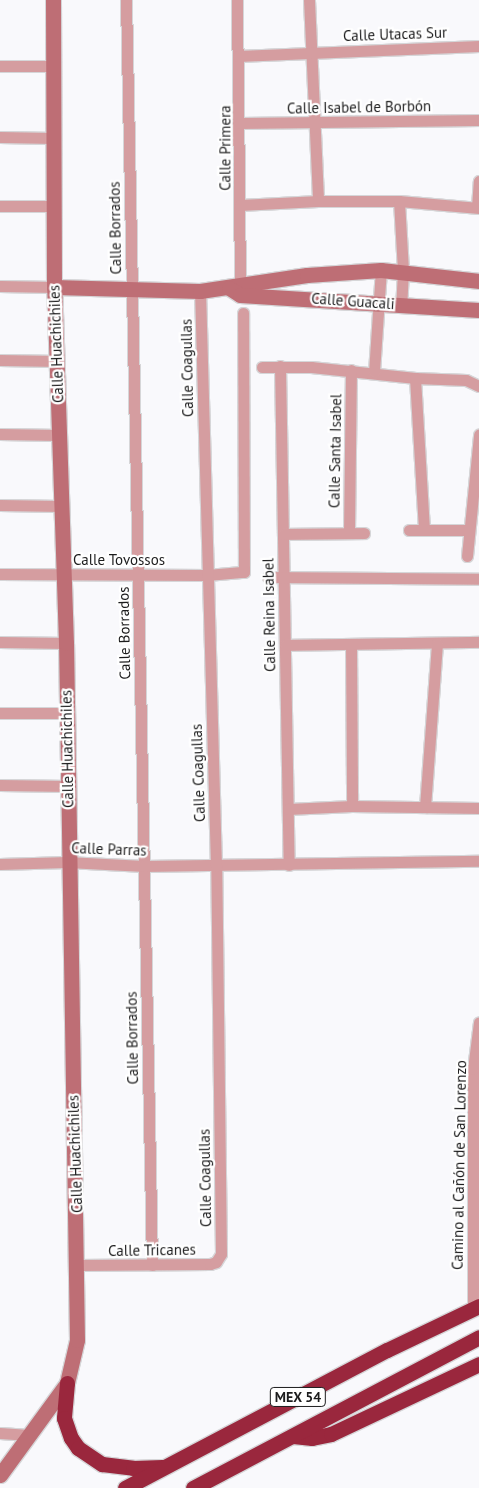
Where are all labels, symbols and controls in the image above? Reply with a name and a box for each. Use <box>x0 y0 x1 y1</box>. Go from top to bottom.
street label: Calle Utacas Sur <box>343 23 447 45</box>
street label: Calle Isabel de Borbón <box>287 97 431 117</box>
street label: Calle Primera <box>216 105 234 191</box>
street label: Calle Borrados <box>105 181 125 275</box>
street label: Calle Huachichiles <box>45 285 67 403</box>
street label: Calle Guacali <box>311 289 395 313</box>
street label: Calle Coagullas <box>177 319 197 417</box>
street label: Calle Santa Isabel <box>325 394 345 508</box>
street label: Calle Tovossos <box>73 551 165 569</box>
street label: Calle Reina Isabel <box>259 558 279 672</box>
street label: Calle Borrados <box>114 586 134 680</box>
street label: Calle Huachichiles <box>57 690 77 808</box>
street label: Calle Coagullas <box>187 724 209 822</box>
street label: Calle Parras <box>71 839 147 859</box>
street label: Calle Borrados <box>122 991 142 1085</box>
street label: Camino al Cañón de San Lorenzo <box>448 1060 470 1270</box>
street label: Calle Huachichiles <box>64 1095 86 1213</box>
street label: Calle Coagullas <box>195 1129 215 1227</box>
street label: Calle Tricanes <box>108 1240 196 1260</box>
road number: MEX 54 <box>269 1385 327 1408</box>

